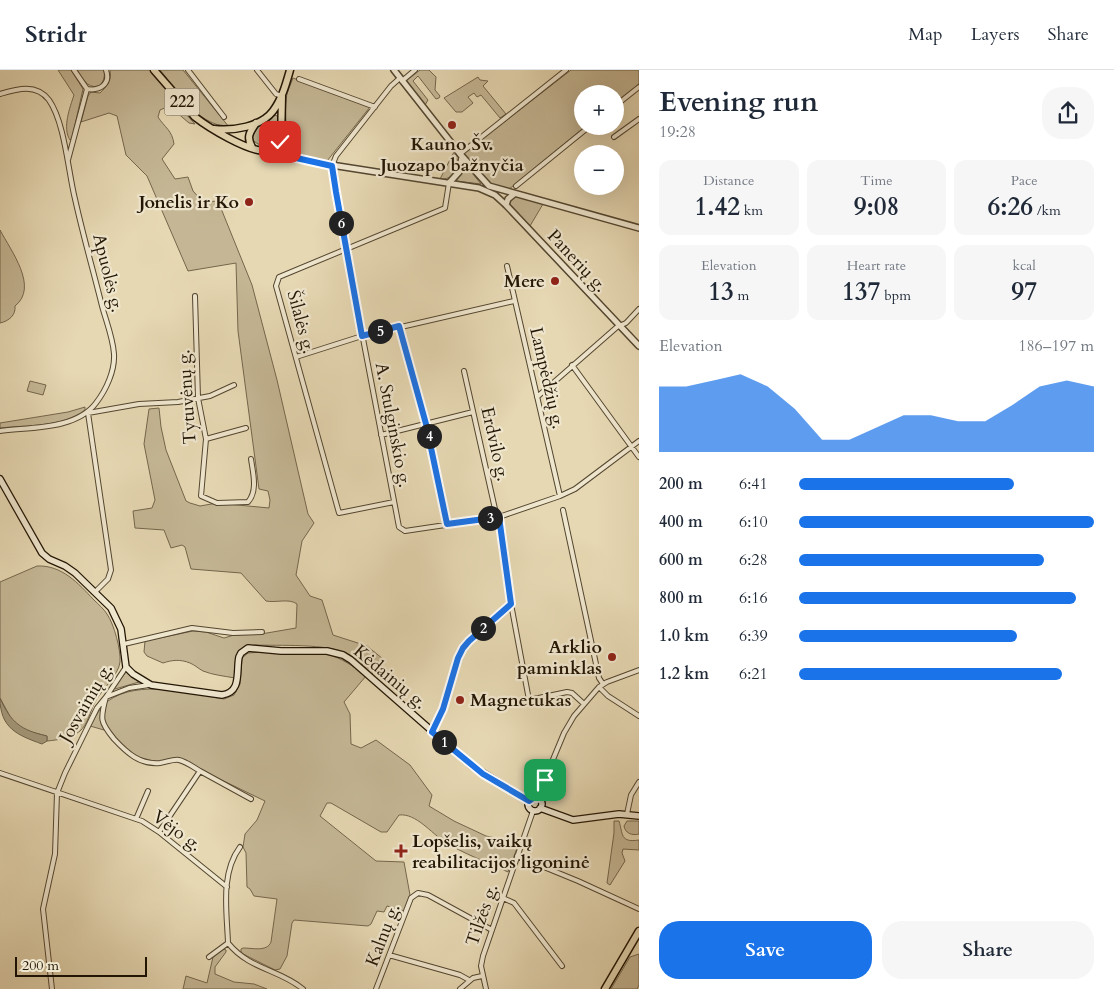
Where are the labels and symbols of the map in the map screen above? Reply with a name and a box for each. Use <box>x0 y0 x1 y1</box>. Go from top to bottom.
road number: 222 <box>164 88 200 116</box>
marker: Kauno Šv. Juozapo bažnyčia <box>446 119 458 131</box>
pin <box>259 121 301 163</box>
place label: Kauno Šv. Juozapo bažnyčia <box>377 132 524 178</box>
place label: Jonelis ir Ko <box>136 190 239 215</box>
marker: Jonelis ir Ko <box>243 196 255 208</box>
pin: 6 <box>328 210 354 236</box>
street label: Panerių g. <box>541 224 613 298</box>
street label: Apuolės g. <box>86 231 130 315</box>
place label: Mere <box>504 269 545 294</box>
marker: Mere <box>549 275 561 287</box>
street label: Šilalės g. <box>281 288 321 356</box>
pin: 5 <box>368 318 392 344</box>
street label: Lampėdžių g. <box>523 325 571 431</box>
street label: Tytuvėnų g. <box>171 349 203 445</box>
street label: A. Stulginskio g. <box>369 360 417 490</box>
street label: Erdvilo g. <box>474 405 516 483</box>
pin: 4 <box>416 424 442 448</box>
pin: 3 <box>478 506 502 530</box>
pin: 2 <box>470 616 496 640</box>
place label: Arklio paminklas <box>517 635 602 681</box>
street label: Kėdainių g. <box>348 639 432 715</box>
marker: Arklio paminklas <box>606 651 618 663</box>
street label: Josvainių g. <box>52 658 119 750</box>
place label: Magnetukas <box>470 688 571 713</box>
marker: Magnetukas <box>454 694 466 706</box>
pin: 1 <box>432 730 456 754</box>
pin <box>524 759 566 801</box>
street label: Vėjo g. <box>147 805 207 857</box>
place label: Lopšelis, vaikų reabilitacijos ligoninė <box>412 829 590 875</box>
marker: Lopšelis, vaikų reabilitacijos ligoninė <box>394 844 408 858</box>
street label: Tilžės g. <box>460 880 504 950</box>
street label: Kalnų g. <box>360 900 406 970</box>
scale bar <box>15 954 148 977</box>

